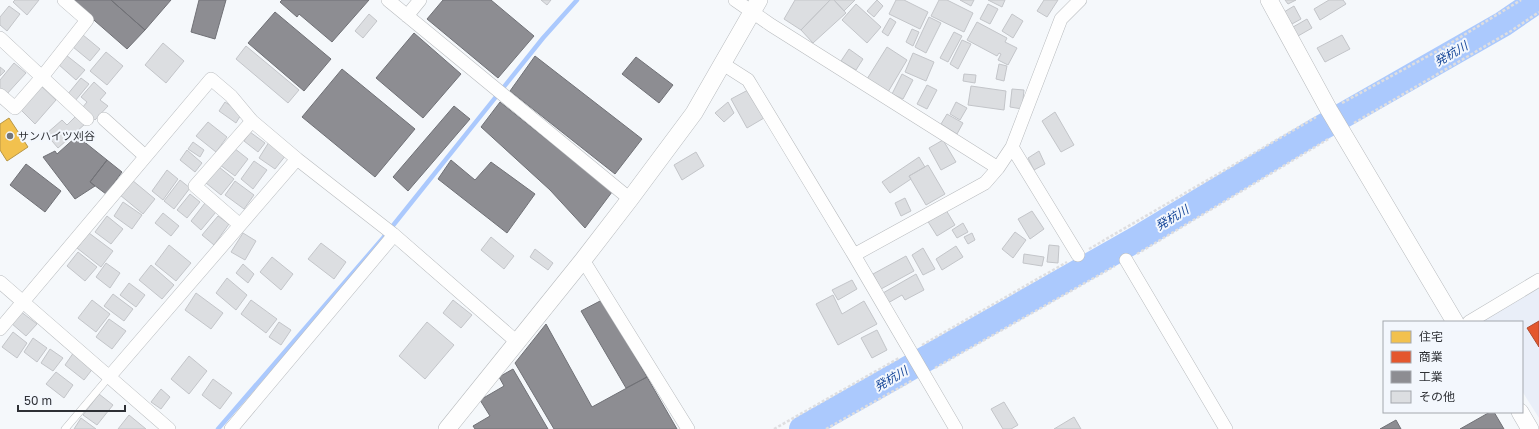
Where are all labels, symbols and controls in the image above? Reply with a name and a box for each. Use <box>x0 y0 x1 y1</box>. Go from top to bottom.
water label: 発杭川 <box>1431 37 1472 69</box>
place label: サンハイツ刈谷 <box>18 129 95 142</box>
marker: サンハイツ刈谷 <box>5 131 15 141</box>
water label: 発杭川 <box>1152 201 1193 233</box>
legend <box>1383 321 1523 413</box>
text: 住宅 <box>1419 329 1443 344</box>
text: 商業 <box>1419 349 1443 364</box>
water label: 発杭川 <box>871 362 912 394</box>
text: 工業 <box>1419 369 1443 384</box>
scale bar <box>18 387 125 413</box>
text: その他 <box>1419 389 1455 404</box>
text: 50 m <box>24 393 52 408</box>

